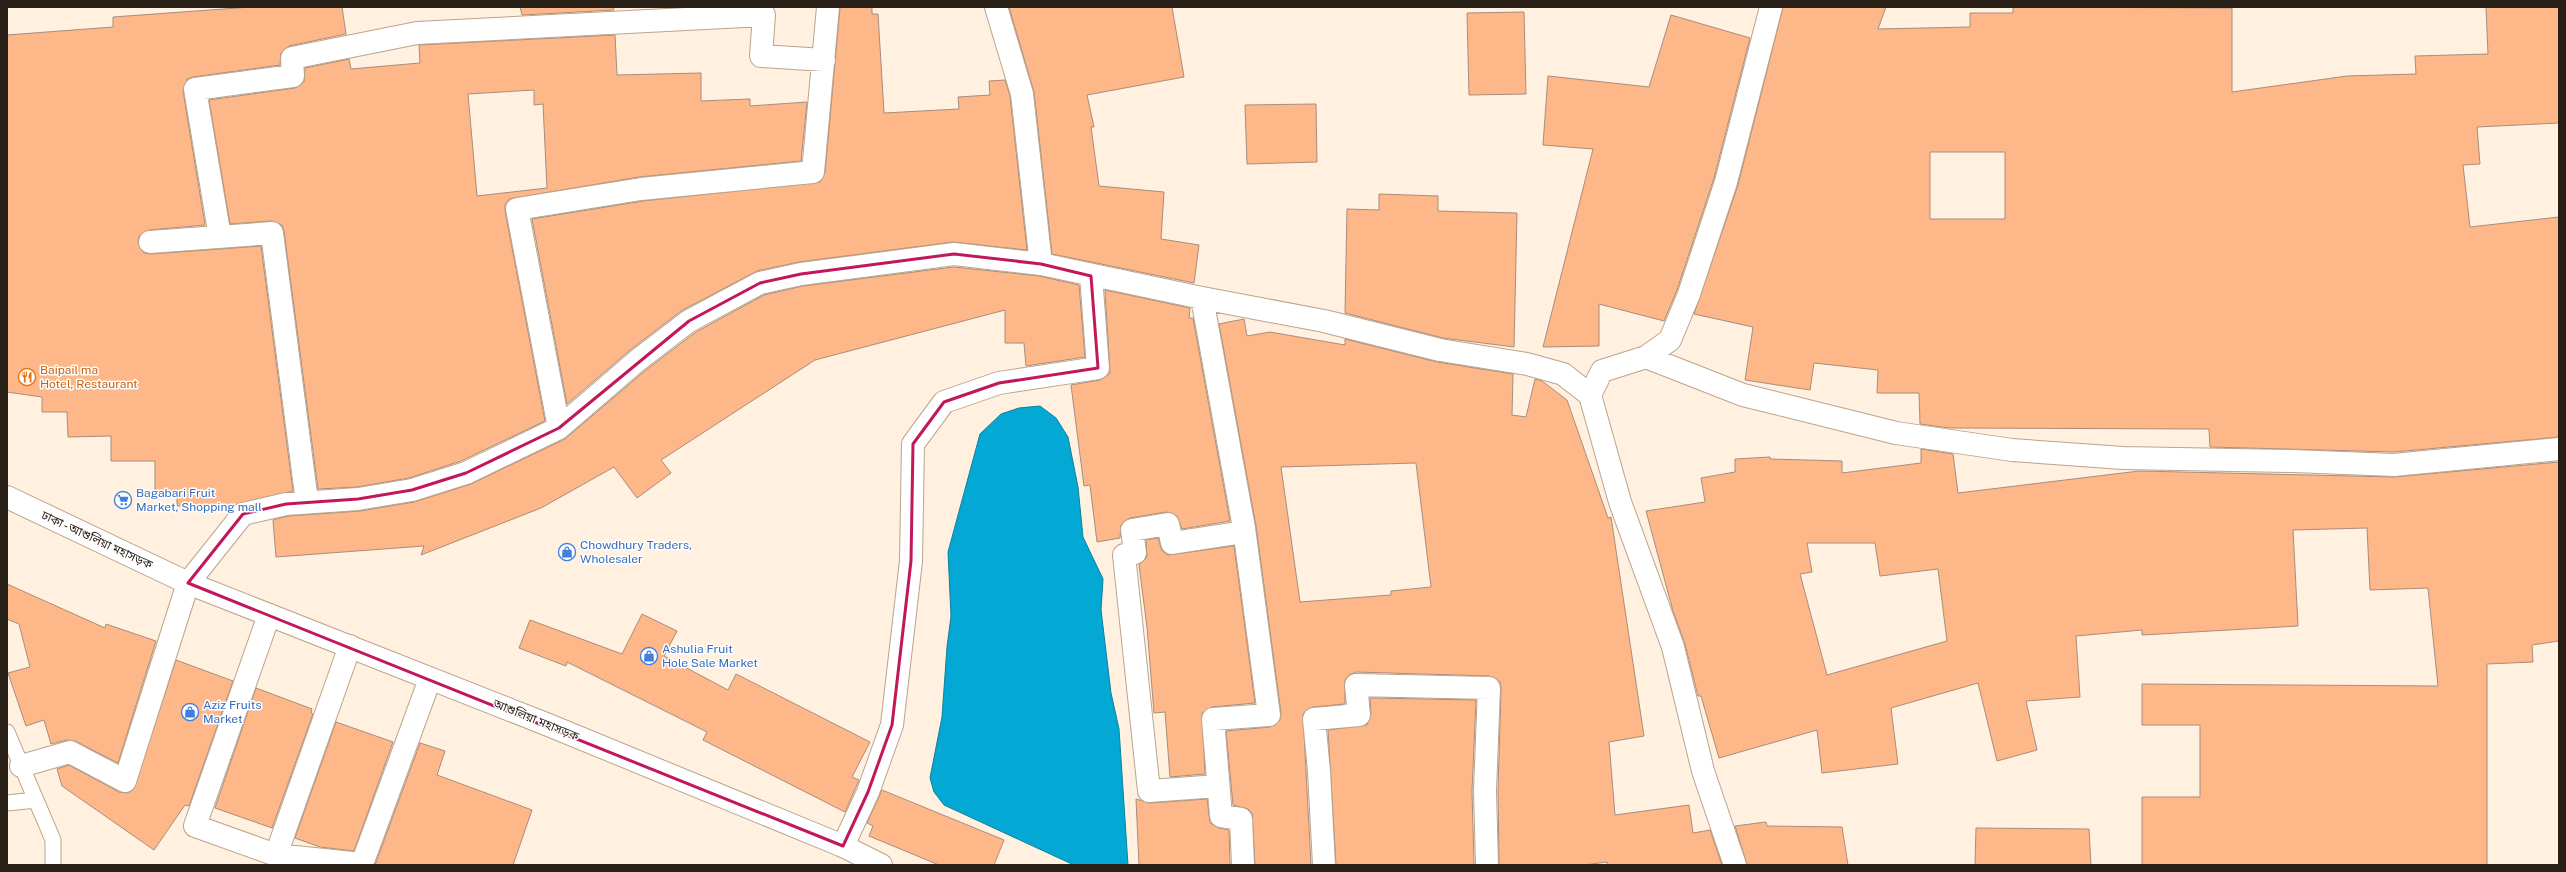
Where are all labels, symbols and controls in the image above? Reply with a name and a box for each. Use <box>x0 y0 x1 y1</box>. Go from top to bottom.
place label: Baipail ma Hotel, Restaurant <box>40 363 138 391</box>
restaurant icon: Baipail ma Hotel, Restaurant <box>17 367 37 387</box>
place label: Bagabari Fruit Market, Shopping mall <box>136 486 262 514</box>
supermarket icon: Bagabari Fruit Market, Shopping mall <box>113 490 133 510</box>
street label: ঢাকা - আশুলিয়া মহাসড়ক <box>38 507 155 572</box>
place label: Chowdhury Traders, Wholesaler <box>580 538 692 566</box>
shop icon: Chowdhury Traders, Wholesaler <box>557 542 577 562</box>
place label: Ashulia Fruit Hole Sale Market <box>662 642 758 670</box>
shop icon: Ashulia Fruit Hole Sale Market <box>639 646 659 666</box>
street label: আশুলিয়া মহাসড়ক <box>490 695 582 744</box>
place label: Aziz Fruits Market <box>203 698 262 726</box>
shop icon: Aziz Fruits Market <box>180 702 200 722</box>

